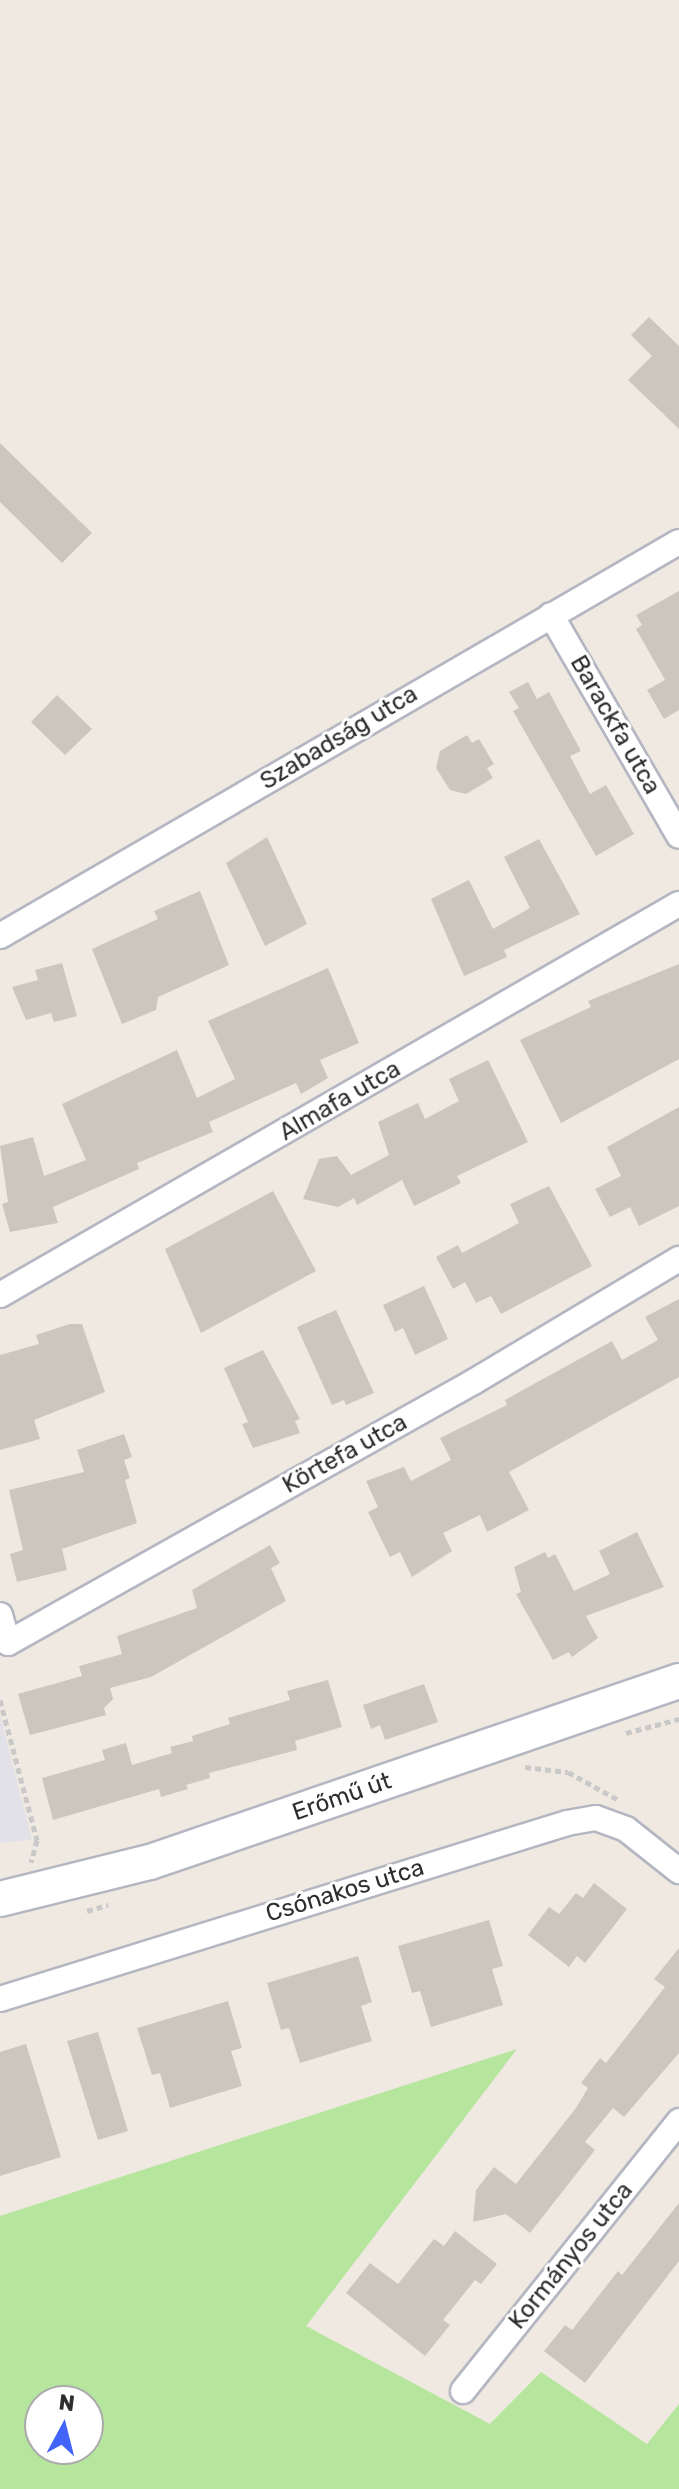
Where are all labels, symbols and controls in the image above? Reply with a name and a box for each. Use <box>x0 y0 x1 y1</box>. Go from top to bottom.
street label: Barackfa utca <box>564 650 666 800</box>
street label: Szabadság utca <box>255 680 423 796</box>
street label: Almafa utca <box>274 1055 406 1147</box>
street label: Körtefa utca <box>278 1408 412 1500</box>
street label: Erőmű út <box>289 1767 395 1827</box>
street label: Csónakos utca <box>262 1853 428 1929</box>
street label: Kormányos utca <box>503 2177 639 2335</box>
north arrow <box>24 2385 104 2465</box>
text: N <box>57 2388 76 2417</box>

